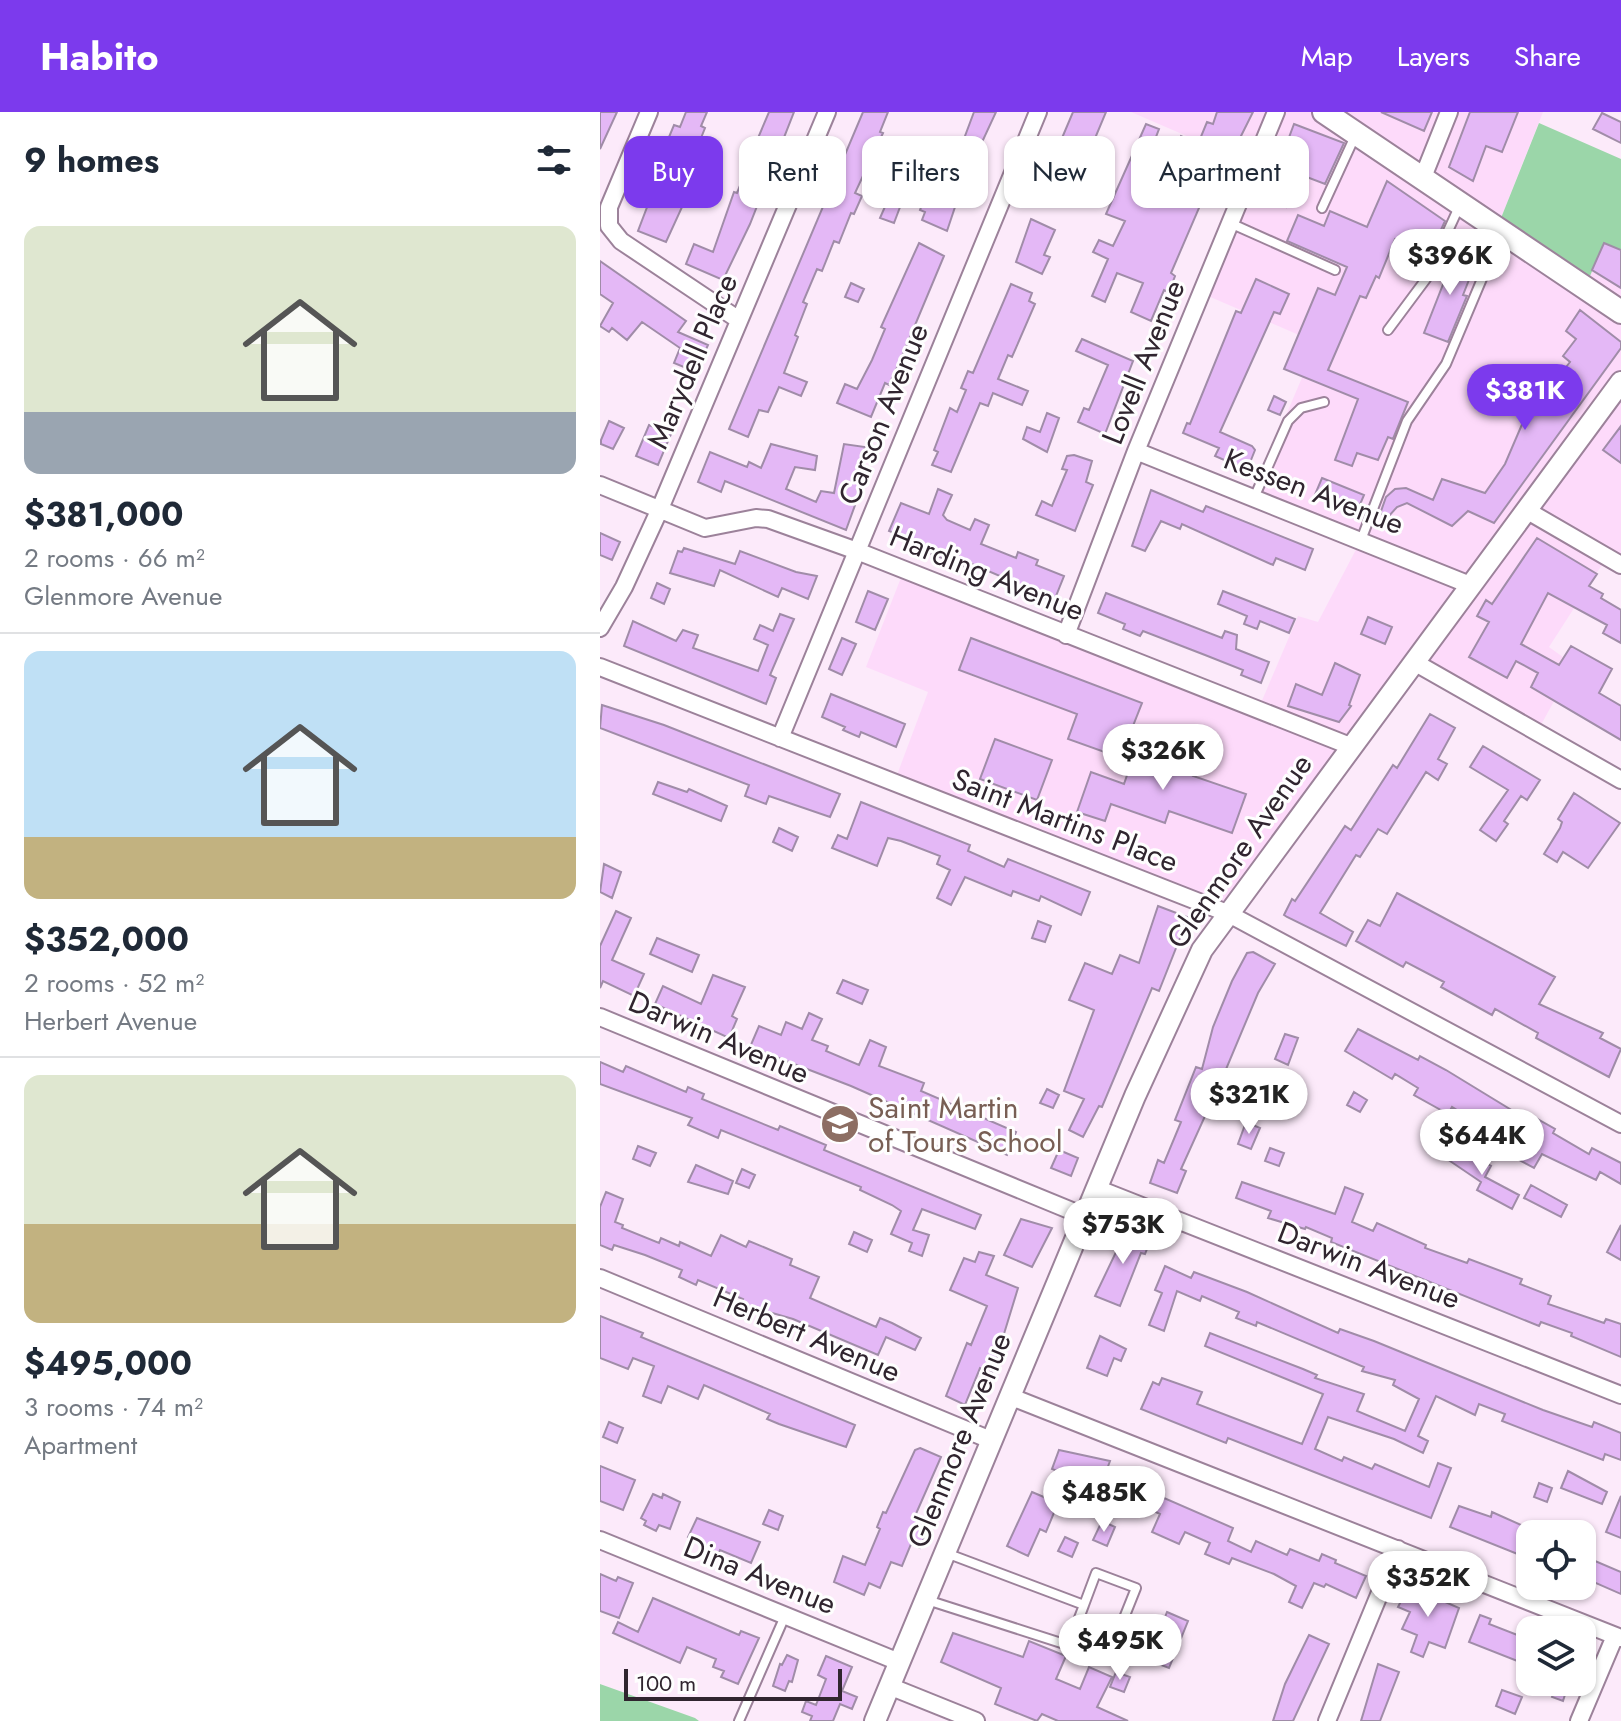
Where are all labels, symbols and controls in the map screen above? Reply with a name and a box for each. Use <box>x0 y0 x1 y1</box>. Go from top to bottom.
text: Habito <box>40 29 159 84</box>
text: Map <box>1301 36 1353 77</box>
text: Layers <box>1397 36 1470 77</box>
text: Share <box>1514 36 1581 77</box>
text: 9 homes <box>24 136 159 185</box>
chip: Buy <box>624 136 723 208</box>
chip: Rent <box>739 136 846 208</box>
chip: Filters <box>862 136 988 208</box>
chip: New <box>1004 136 1115 208</box>
chip: Apartment <box>1131 136 1309 208</box>
icon: filters <box>532 138 576 182</box>
pin: $396K <box>1394 229 1506 297</box>
text: $396K <box>1407 236 1493 274</box>
street label: Marydell Place <box>636 267 748 455</box>
street label: Lovell Avenue <box>1090 273 1196 451</box>
icon: home <box>228 278 372 422</box>
street label: Carson Avenue <box>827 317 939 511</box>
pin: $381K <box>1469 364 1581 432</box>
text: $381K <box>1485 371 1565 409</box>
street label: Kessen Avenue <box>1218 437 1410 545</box>
text: $381,000 <box>24 490 183 539</box>
street label: Harding Avenue <box>883 514 1091 632</box>
text: 2 rooms · 66 m² <box>24 539 205 577</box>
text: Glenmore Avenue <box>24 577 222 615</box>
icon: home <box>228 703 372 847</box>
pin: $326K <box>1107 724 1219 792</box>
text: $326K <box>1121 731 1205 769</box>
street label: Glenmore Avenue <box>1156 745 1322 957</box>
street label: Saint Martins Place <box>946 757 1184 883</box>
text: $352,000 <box>24 915 189 964</box>
text: 2 rooms · 52 m² <box>24 964 204 1002</box>
street label: Darwin Avenue <box>622 980 816 1094</box>
text: Herbert Avenue <box>24 1002 197 1040</box>
pin: $321K <box>1193 1068 1305 1136</box>
text: $321K <box>1209 1075 1289 1113</box>
place label: Saint Martin of Tours School <box>868 1086 1063 1163</box>
school or university icon: Saint Martin of Tours School <box>819 1103 861 1145</box>
pin: $644K <box>1426 1109 1538 1177</box>
text: $644K <box>1438 1116 1526 1154</box>
icon: home <box>228 1127 372 1271</box>
pin: $753K <box>1067 1198 1179 1266</box>
text: $753K <box>1082 1205 1164 1243</box>
street label: Darwin Avenue <box>1271 1210 1467 1320</box>
street label: Herbert Avenue <box>707 1275 907 1393</box>
street label: Glenmore Avenue <box>896 1326 1022 1554</box>
text: $495,000 <box>24 1339 192 1388</box>
text: 3 rooms · 74 m² <box>24 1388 203 1426</box>
text: Apartment <box>24 1426 137 1464</box>
pin: $485K <box>1048 1466 1160 1534</box>
text: $485K <box>1061 1473 1147 1511</box>
map controls <box>1516 1520 1596 1696</box>
button: locate <box>1516 1520 1596 1600</box>
street label: Dina Avenue <box>677 1525 843 1625</box>
pin: $352K <box>1372 1551 1484 1619</box>
text: $352K <box>1386 1558 1470 1596</box>
pin: $495K <box>1064 1614 1176 1682</box>
button: layers <box>1516 1616 1596 1696</box>
text: $495K <box>1077 1621 1163 1659</box>
scale bar <box>624 1665 842 1701</box>
text: 100 m <box>636 1667 696 1699</box>

